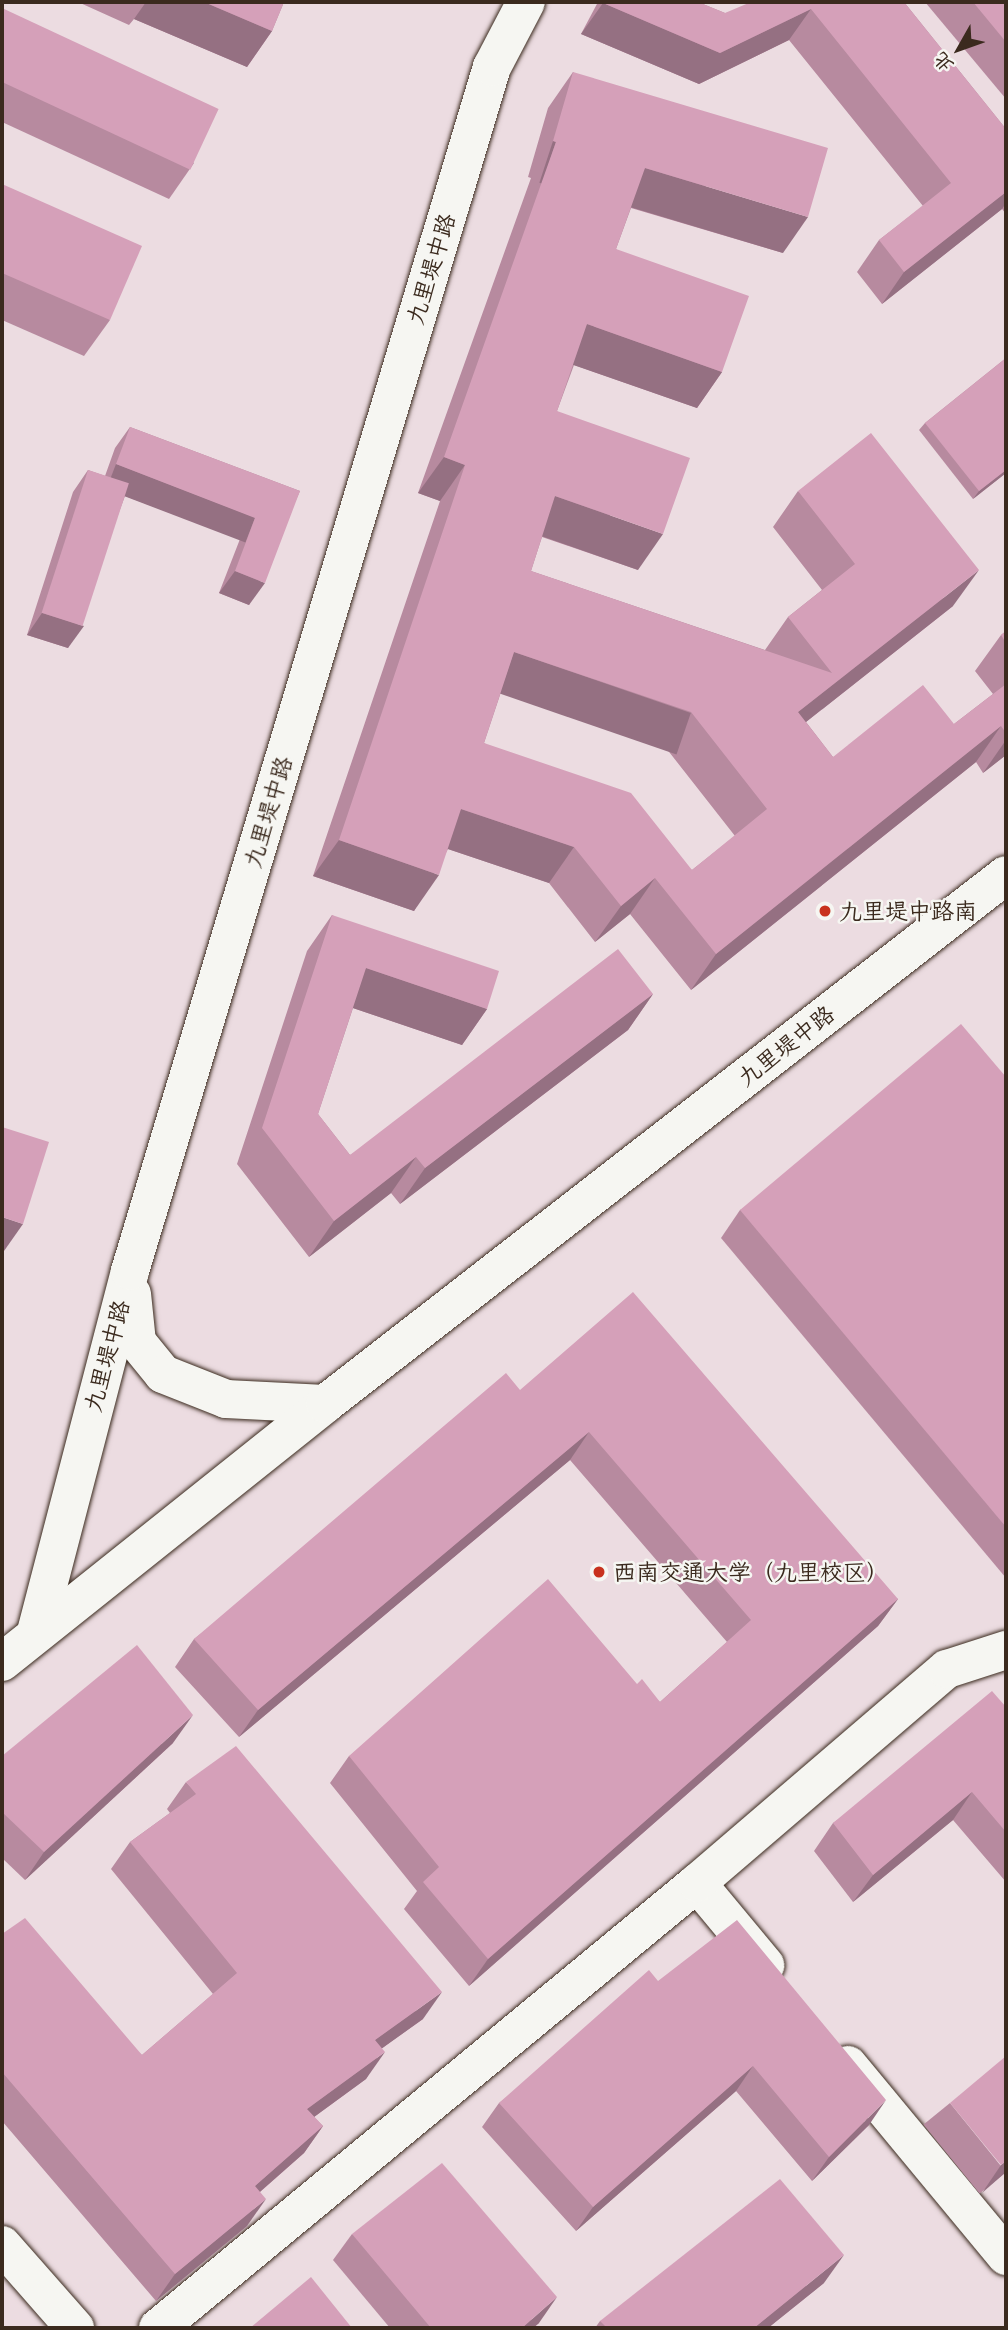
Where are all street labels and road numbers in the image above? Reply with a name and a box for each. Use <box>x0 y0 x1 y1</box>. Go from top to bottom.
street label: 九里堤中路 <box>401 210 461 328</box>
street label: 九里堤中路 <box>238 753 298 871</box>
street label: 九里堤中路 <box>732 1000 840 1092</box>
street label: 九里堤中路 <box>79 1297 135 1415</box>

